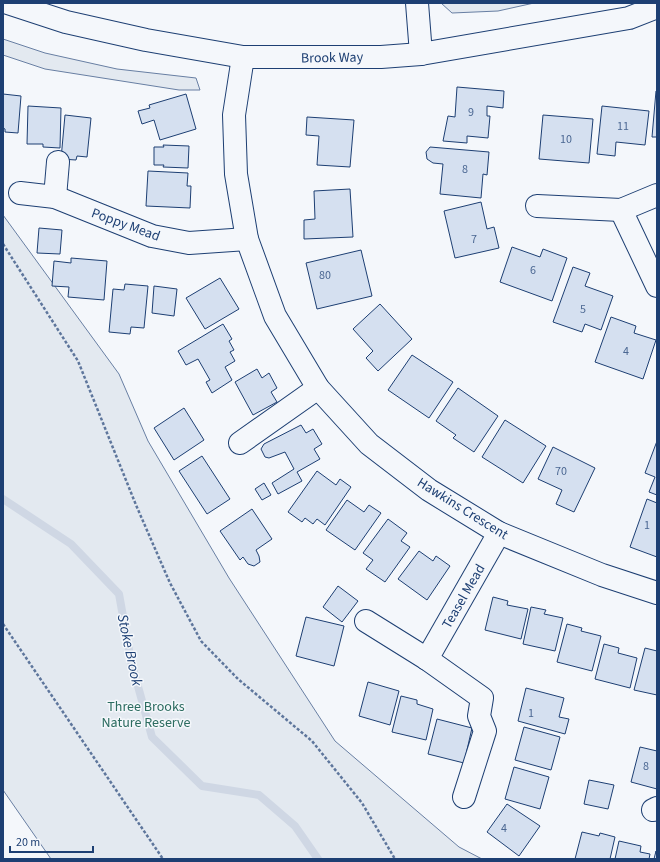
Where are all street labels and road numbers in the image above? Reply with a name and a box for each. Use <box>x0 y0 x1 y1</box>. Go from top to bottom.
street label: Brook Way <box>301 47 364 69</box>
street label: Poppy Mead <box>89 203 163 247</box>
street label: Hawkins Crescent <box>413 473 512 545</box>
street label: Teasel Mead <box>437 561 490 632</box>

